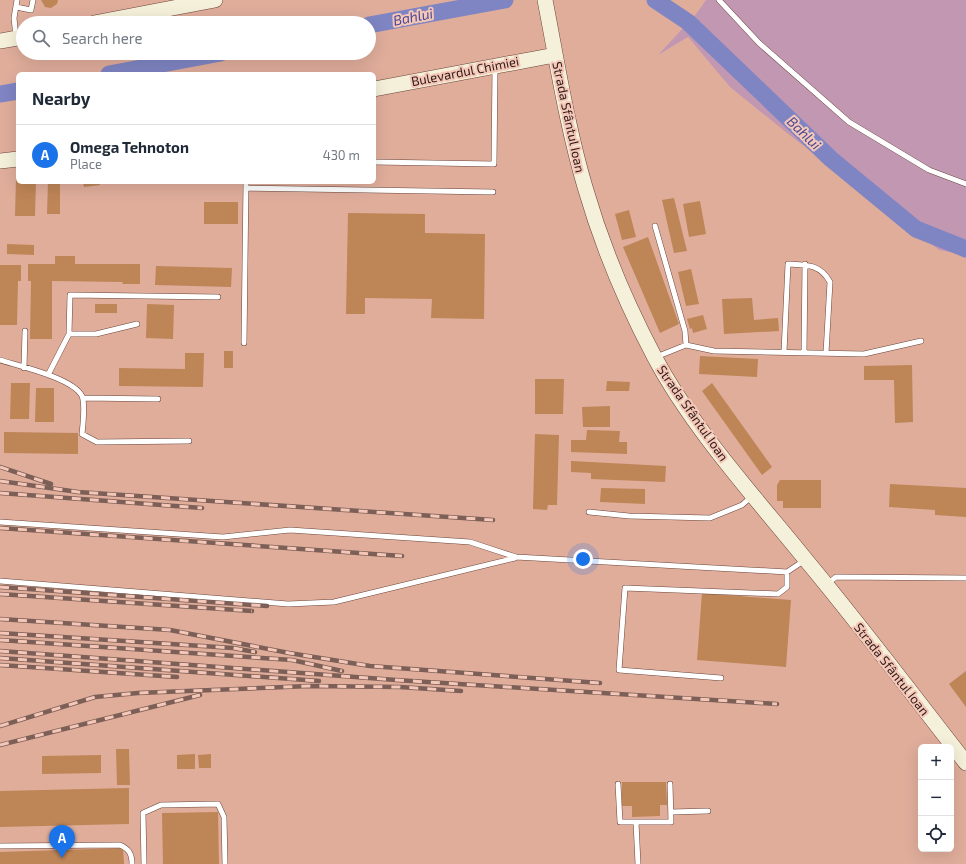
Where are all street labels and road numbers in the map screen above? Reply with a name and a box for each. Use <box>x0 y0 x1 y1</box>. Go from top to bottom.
street label: Bulevardul Chimiei <box>410 53 520 89</box>
street label: Strada Sfântul Ioan <box>549 60 589 174</box>
street label: Strada Sfântul Ioan <box>654 362 732 464</box>
street label: Strada Sfântul Ioan <box>851 619 933 719</box>

